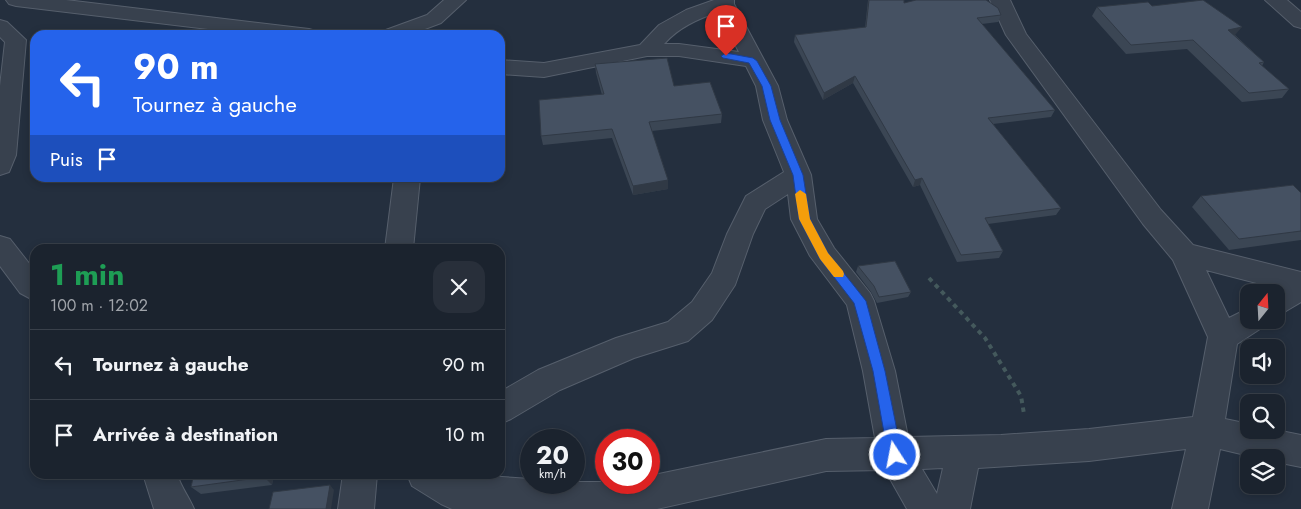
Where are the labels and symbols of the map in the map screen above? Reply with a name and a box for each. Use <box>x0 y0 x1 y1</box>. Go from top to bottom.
pin <box>705 5 747 56</box>
north arrow <box>1240 284 1285 329</box>
position arrow <box>868 428 920 480</box>
speed limit sign: 30 <box>595 429 660 494</box>

